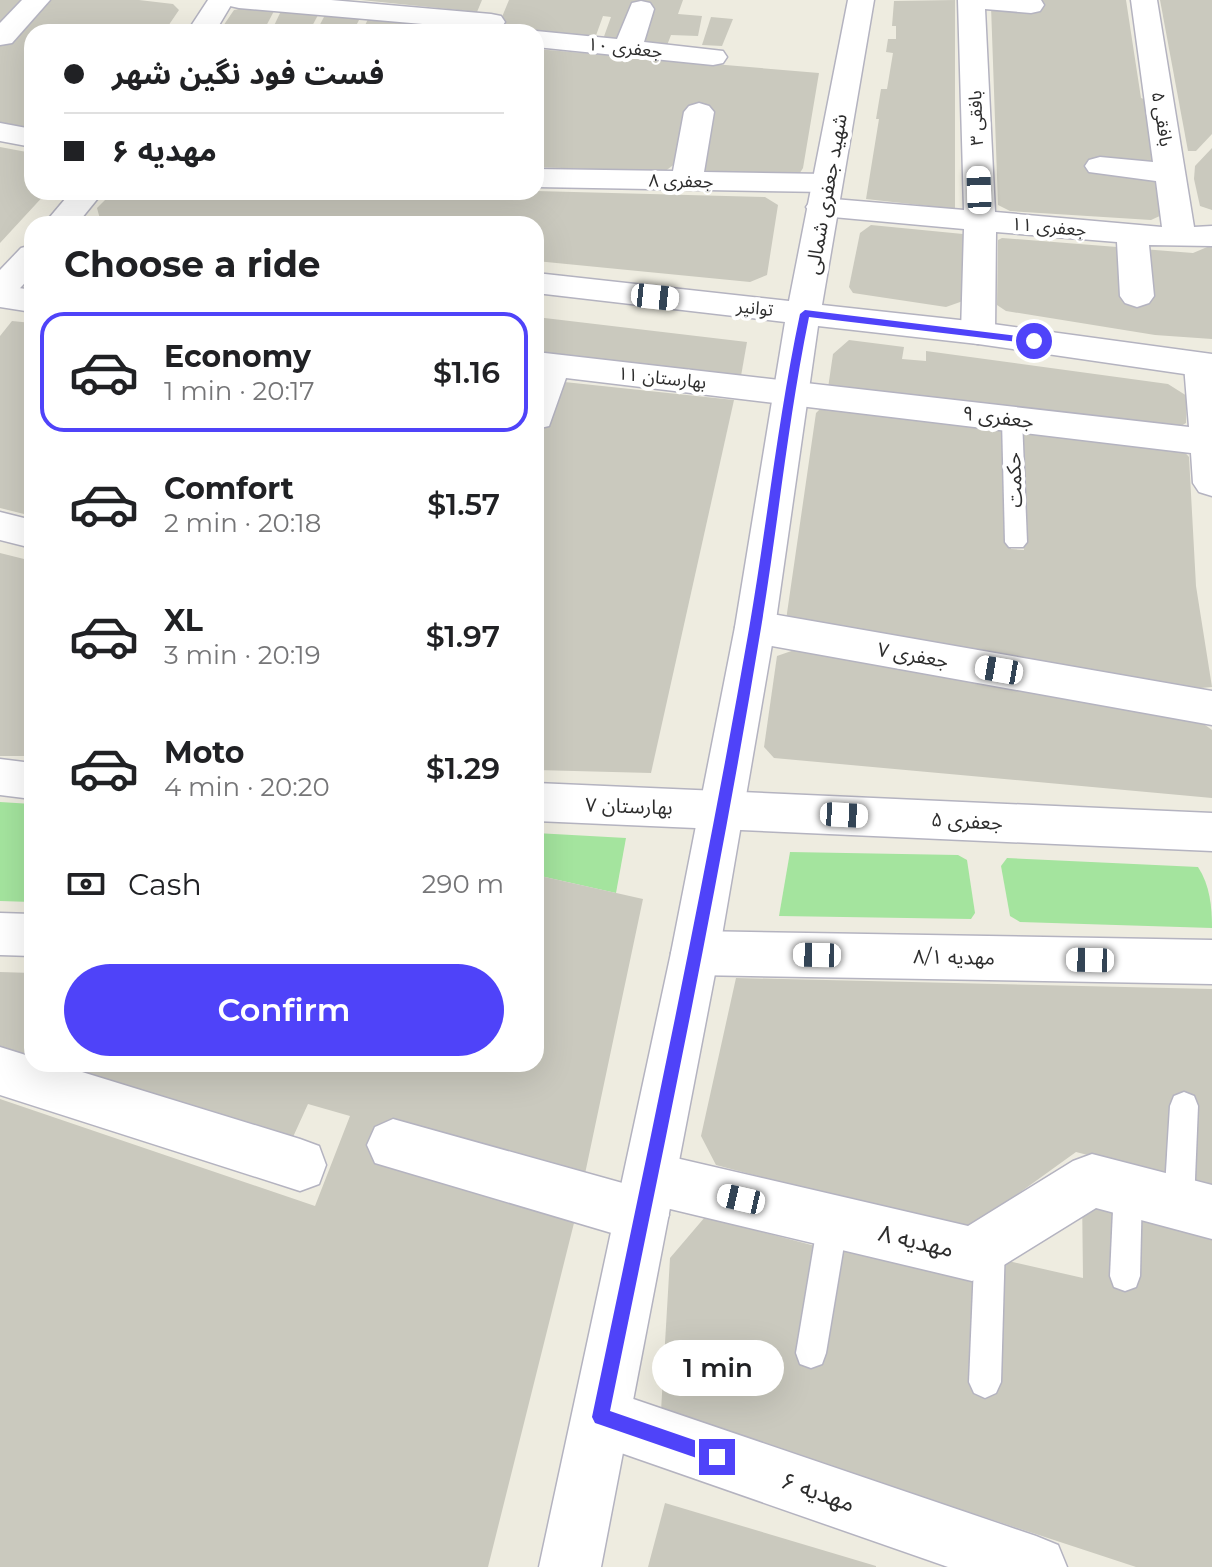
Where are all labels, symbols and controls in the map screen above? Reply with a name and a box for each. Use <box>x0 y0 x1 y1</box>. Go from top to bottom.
street label: جعفری ۱۰ <box>587 33 663 63</box>
text: فست فود نگین شهر <box>112 55 384 92</box>
street label: بافقی ۳ <box>964 90 988 146</box>
street label: بافقی ۵ <box>1147 90 1177 148</box>
street label: شهید جعفری شمالی <box>800 112 852 276</box>
text: مهدیه ۶ <box>112 132 217 169</box>
car <box>966 166 992 214</box>
street label: جعفری ۸ <box>648 169 714 193</box>
street label: جعفری ۱۱ <box>1011 213 1087 241</box>
text: Choose a ride <box>64 242 321 286</box>
car <box>630 283 680 311</box>
street label: توانیر <box>735 295 774 321</box>
route start <box>1016 323 1052 359</box>
icon: car <box>68 336 140 408</box>
text: Economy <box>164 338 311 375</box>
text: $1.16 <box>433 354 500 391</box>
street label: بهارستان ۱۱ <box>617 362 707 394</box>
text: 1 min · 20:17 <box>164 375 315 407</box>
street label: جعفری ۹ <box>961 401 1035 433</box>
street label: حکمت <box>1001 452 1027 508</box>
icon: car <box>68 468 140 540</box>
text: Comfort <box>164 470 294 507</box>
text: $1.57 <box>427 486 500 523</box>
text: 2 min · 20:18 <box>164 507 321 539</box>
icon: car <box>68 600 140 672</box>
text: XL <box>164 602 203 639</box>
text: $1.97 <box>426 618 500 655</box>
street label: جعفری ۷ <box>876 637 950 673</box>
text: 3 min · 20:19 <box>164 639 320 671</box>
car <box>973 654 1025 686</box>
icon: car <box>68 732 140 804</box>
text: Moto <box>164 734 245 771</box>
text: $1.29 <box>426 750 500 787</box>
text: 4 min · 20:20 <box>164 771 330 803</box>
street label: بهارستان ۷ <box>585 792 673 820</box>
car <box>819 802 869 828</box>
street label: جعفری ۵ <box>930 807 1004 835</box>
icon: cash <box>64 862 108 906</box>
text: Cash <box>128 866 202 903</box>
text: 290 m <box>422 868 504 900</box>
car <box>793 943 841 967</box>
street label: مهدیه ۸/۱ <box>913 944 995 970</box>
car <box>1066 948 1114 972</box>
button: Confirm <box>64 964 504 1056</box>
car <box>715 1182 767 1216</box>
street label: مهدیه ۸ <box>876 1218 957 1263</box>
callout: 1 min <box>651 1341 783 1397</box>
text: 1 min <box>683 1352 753 1384</box>
route end <box>699 1439 735 1475</box>
street label: مهدیه ۶ <box>777 1465 859 1518</box>

